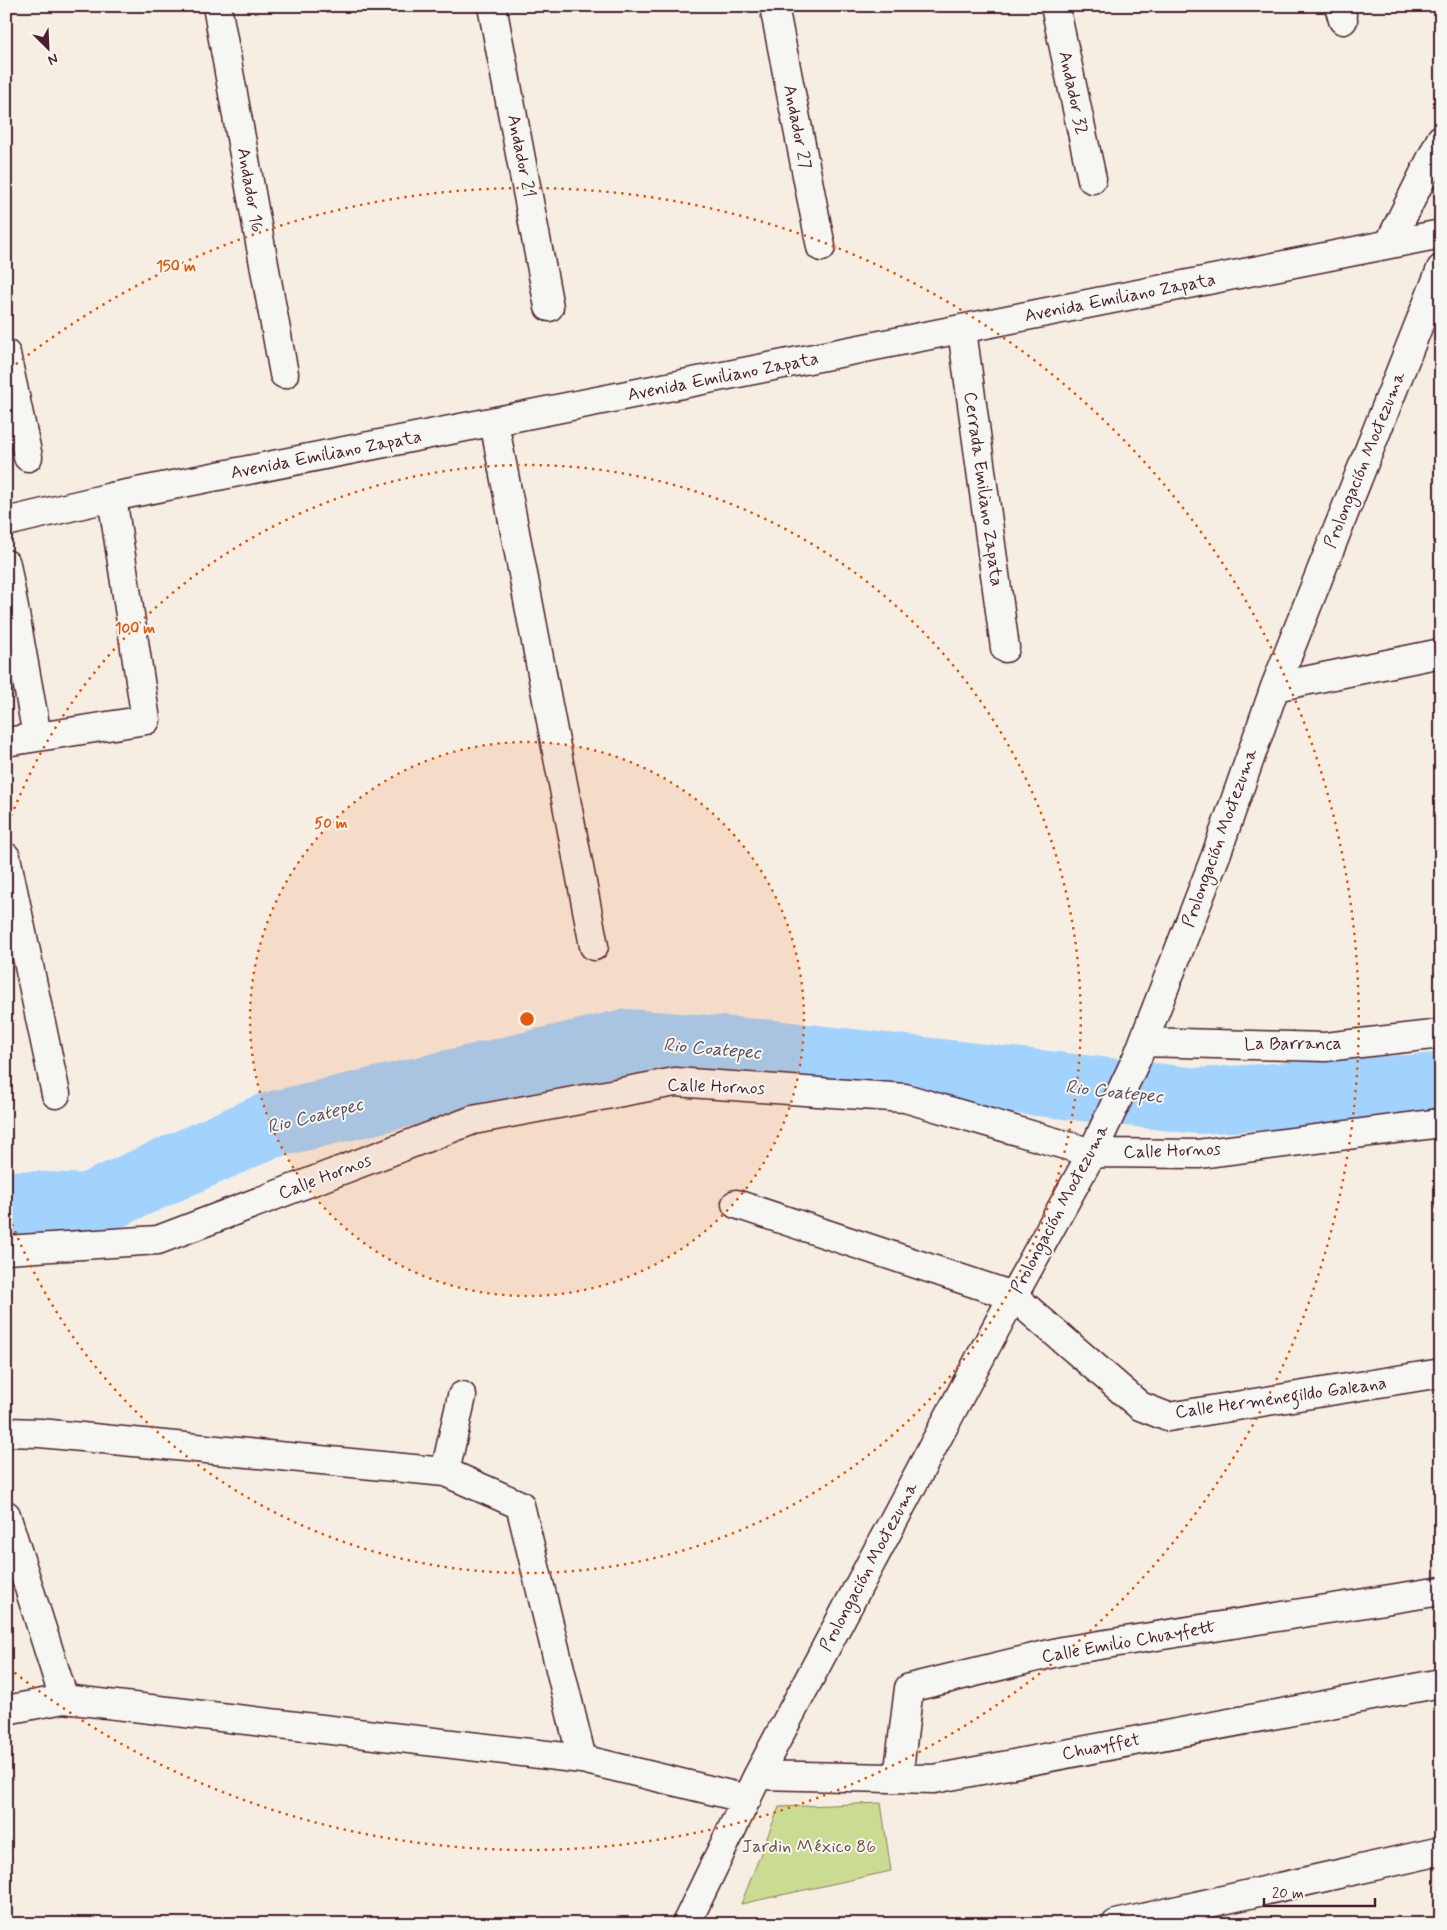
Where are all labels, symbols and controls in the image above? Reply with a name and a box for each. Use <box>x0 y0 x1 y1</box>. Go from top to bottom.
north arrow <box>22 22 72 72</box>
text: N <box>45 49 61 69</box>
street label: Andador 32 <box>1052 49 1094 137</box>
street label: Andador 27 <box>777 83 817 171</box>
street label: Andador 21 <box>501 112 541 200</box>
street label: Andador 16 <box>231 146 269 234</box>
text: 150 m <box>156 257 196 277</box>
street label: Avenida Emiliano Zapata <box>1022 268 1218 328</box>
street label: Avenida Emiliano Zapata <box>625 347 821 407</box>
street label: Prolongación Moctezuma <box>1319 368 1412 552</box>
street label: Cerrada Emiliano Zapata <box>957 390 1009 588</box>
street label: Avenida Emiliano Zapata <box>228 425 424 485</box>
text: 100 m <box>115 619 155 639</box>
street label: Prolongación Moctezuma <box>1176 745 1265 931</box>
text: 50 m <box>314 814 348 834</box>
centre of rings <box>518 1010 536 1028</box>
water label: Rio Coatepec <box>662 1032 763 1066</box>
street label: La Barranca <box>1244 1032 1342 1056</box>
street label: Calle Hornos <box>667 1073 765 1101</box>
water label: Rio Coatepec <box>1064 1074 1165 1110</box>
water label: Rio Coatepec <box>264 1092 367 1140</box>
street label: Prolongación Moctezuma <box>1005 1120 1116 1298</box>
street label: Calle Hornos <box>1123 1137 1221 1165</box>
street label: Calle Hornos <box>275 1148 375 1206</box>
street label: Calle Hermenegildo Galeana <box>1174 1371 1389 1427</box>
street label: Prolongación Moctezuma <box>814 1478 925 1656</box>
street label: Calle Emilio Chuayfett <box>1040 1615 1219 1669</box>
street label: Chuayffet <box>1060 1728 1142 1766</box>
park label: Jardin México 86 <box>742 1835 876 1859</box>
scale bar <box>1264 1875 1376 1907</box>
text: 20 m <box>1272 1884 1304 1904</box>

